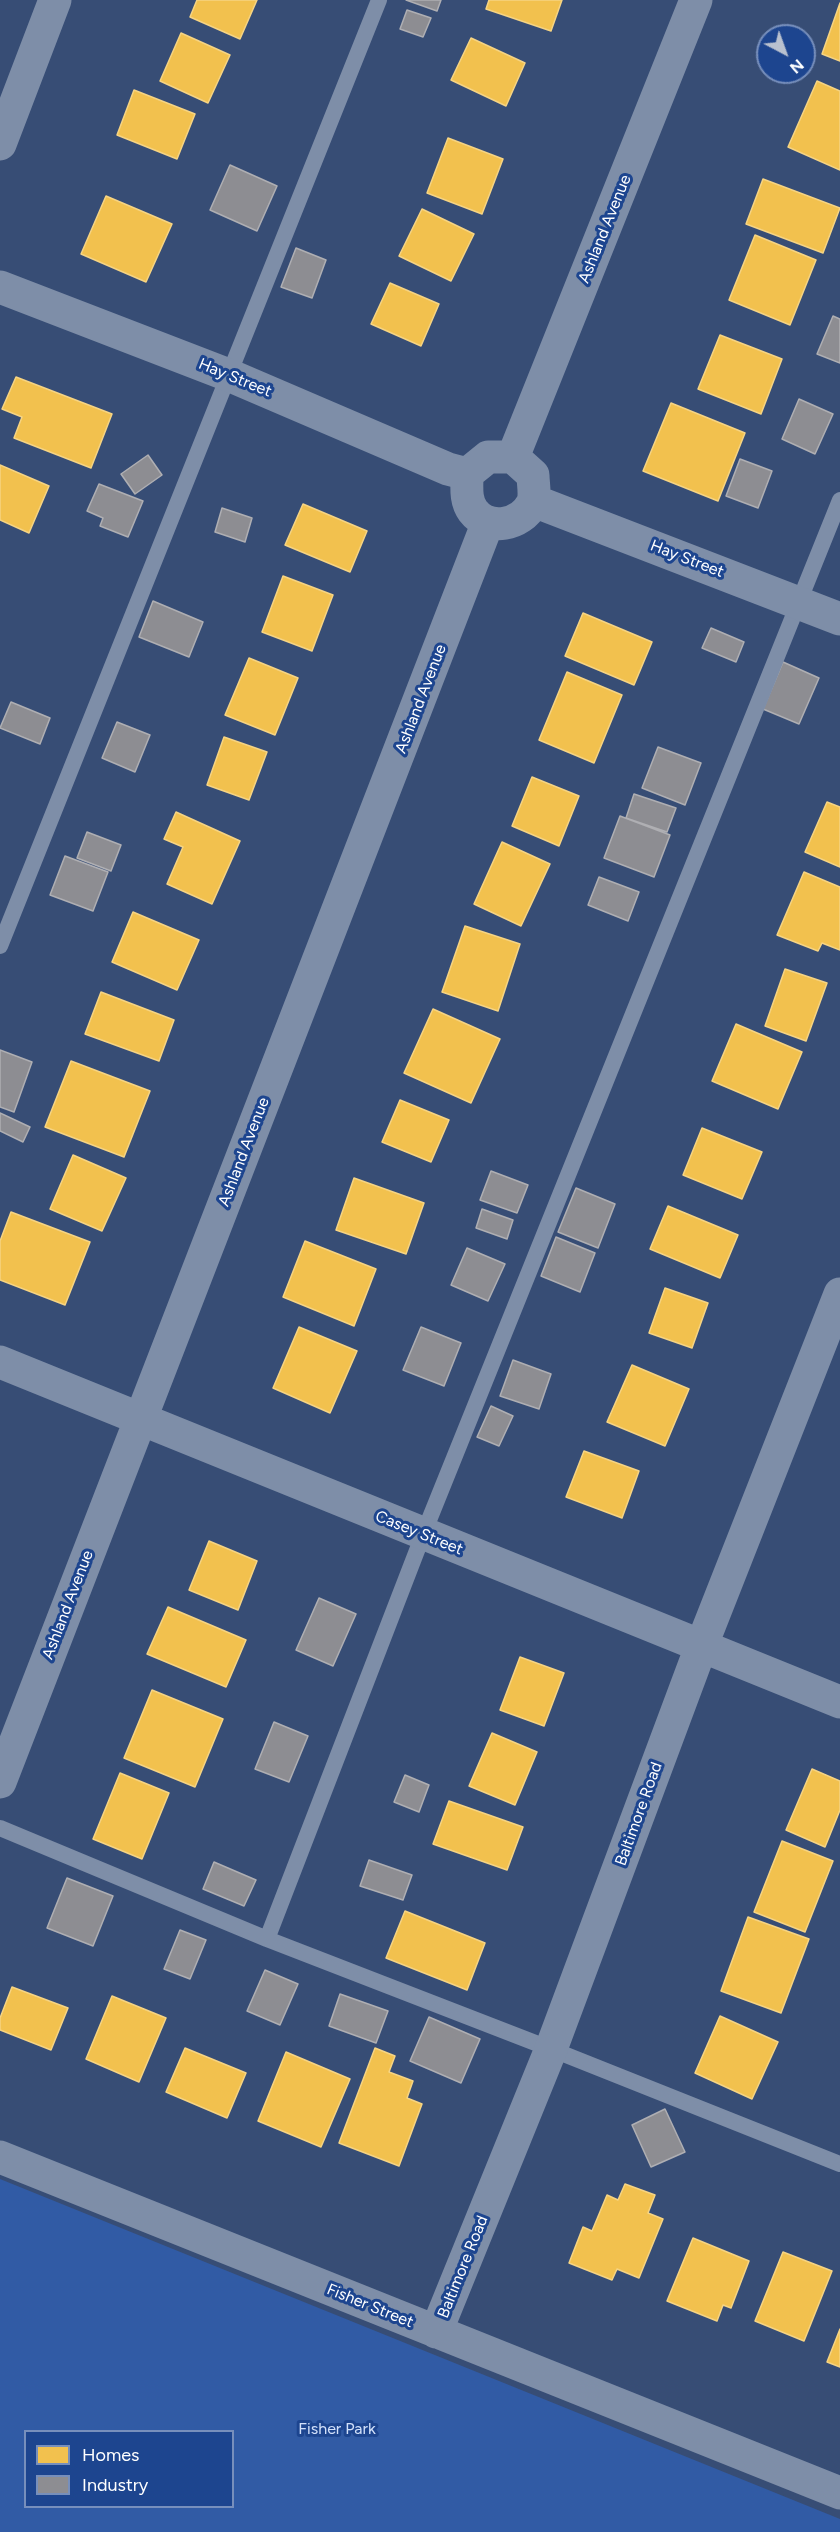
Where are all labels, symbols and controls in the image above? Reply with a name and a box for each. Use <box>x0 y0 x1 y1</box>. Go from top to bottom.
north arrow <box>756 24 816 84</box>
text: N <box>786 55 808 78</box>
street label: Ashland Avenue <box>575 172 635 286</box>
street label: Hay Street <box>196 355 274 401</box>
street label: Hay Street <box>648 536 726 582</box>
street label: Ashland Avenue <box>391 642 451 756</box>
street label: Ashland Avenue <box>214 1095 274 1209</box>
street label: Casey Street <box>372 1507 466 1559</box>
street label: Ashland Avenue <box>38 1548 98 1662</box>
street label: Baltimore Road <box>611 1759 667 1869</box>
street label: Baltimore Road <box>434 2213 492 2321</box>
street label: Fisher Street <box>324 2280 416 2332</box>
park label: Fisher Park <box>298 2419 376 2439</box>
legend <box>24 2430 234 2508</box>
text: Homes <box>82 2444 140 2466</box>
text: Industry <box>82 2474 148 2496</box>

